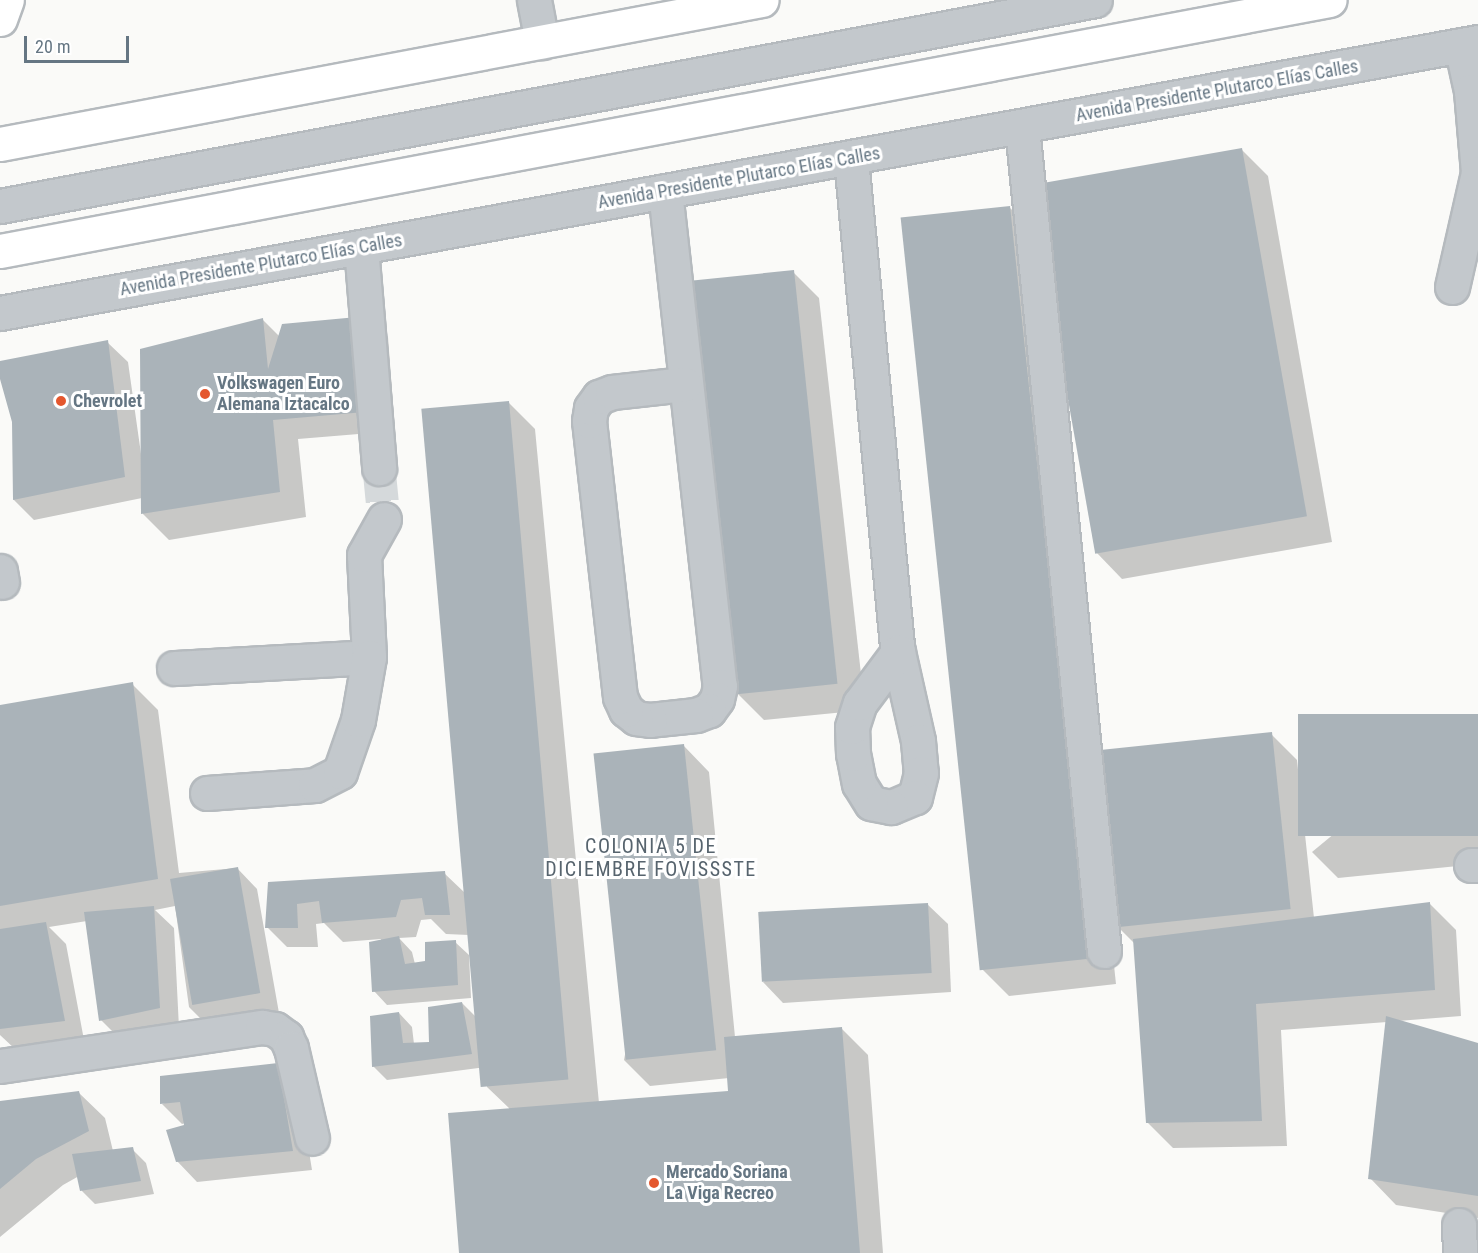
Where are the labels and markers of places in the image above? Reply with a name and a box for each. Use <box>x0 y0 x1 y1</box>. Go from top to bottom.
place label: Volkswagen Euro Alemana Iztacalco <box>217 373 350 416</box>
marker: Volkswagen Euro Alemana Iztacalco <box>198 387 212 401</box>
place label: Chevrolet <box>73 390 142 412</box>
marker: Chevrolet <box>54 394 68 408</box>
place label: Mercado Soriana La Viga Recreo <box>666 1162 788 1204</box>
marker: Mercado Soriana La Viga Recreo <box>647 1176 661 1190</box>

